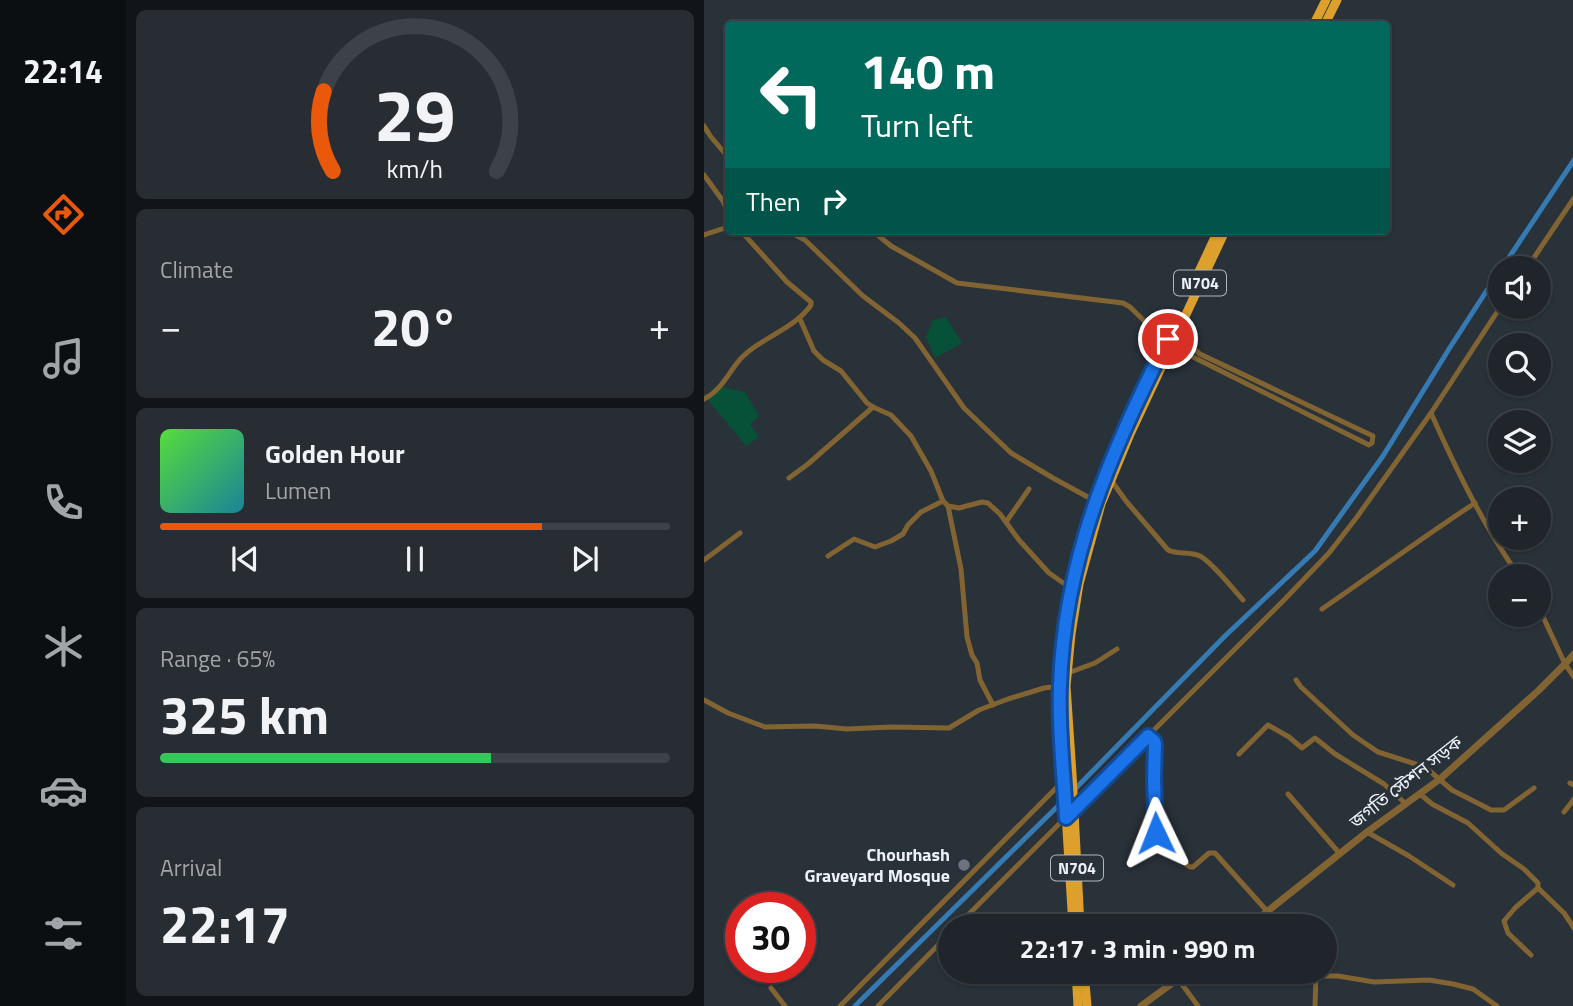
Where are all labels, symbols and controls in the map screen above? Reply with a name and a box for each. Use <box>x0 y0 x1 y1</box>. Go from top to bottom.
text: 140 m <box>861 33 995 108</box>
text: 22:14 <box>23 47 103 95</box>
icon: left <box>746 49 837 140</box>
text: 29 <box>374 59 456 169</box>
text: Turn left <box>861 101 973 149</box>
text: km/h <box>387 149 443 187</box>
text: Then <box>746 182 801 221</box>
icon: right <box>815 182 853 220</box>
icon: directions <box>39 190 88 239</box>
text: Climate <box>160 252 233 287</box>
map controls <box>1488 256 1551 627</box>
button: sound <box>1488 256 1551 319</box>
road number: N704 <box>1174 270 1226 296</box>
text: 20° <box>371 287 459 366</box>
text: − <box>160 297 181 355</box>
text: + <box>649 297 670 355</box>
pin <box>1138 309 1198 369</box>
icon: arrive <box>1149 320 1187 358</box>
button: search <box>1488 333 1551 396</box>
icon: music <box>39 334 88 383</box>
button: layers <box>1488 410 1551 473</box>
text: Golden Hour <box>265 434 405 473</box>
text: Lumen <box>265 473 331 508</box>
icon: phone <box>39 478 88 527</box>
button: + <box>1488 487 1551 550</box>
icon: previous <box>226 540 264 578</box>
icon: pause <box>396 540 434 578</box>
icon: next <box>566 540 604 578</box>
button: − <box>1488 564 1551 627</box>
icon: climate <box>39 622 88 671</box>
text: Range · 65% <box>160 641 275 676</box>
text: 325 km <box>160 675 329 754</box>
street label: জগতি স্টেশন সড়ক <box>1343 729 1468 835</box>
icon: car <box>39 766 88 815</box>
position arrow <box>1119 796 1193 870</box>
place label: Chourhash Graveyard Mosque <box>804 841 950 889</box>
text: Arrival <box>160 850 222 885</box>
road number: N704 <box>1051 856 1103 880</box>
marker: Chourhash Graveyard Mosque <box>956 857 972 873</box>
text: 22:17 <box>160 884 290 963</box>
speed limit sign: 30 <box>725 892 816 983</box>
icon: filters <box>39 909 88 958</box>
text: 22:17 · 3 min · 990 m <box>1020 929 1255 968</box>

